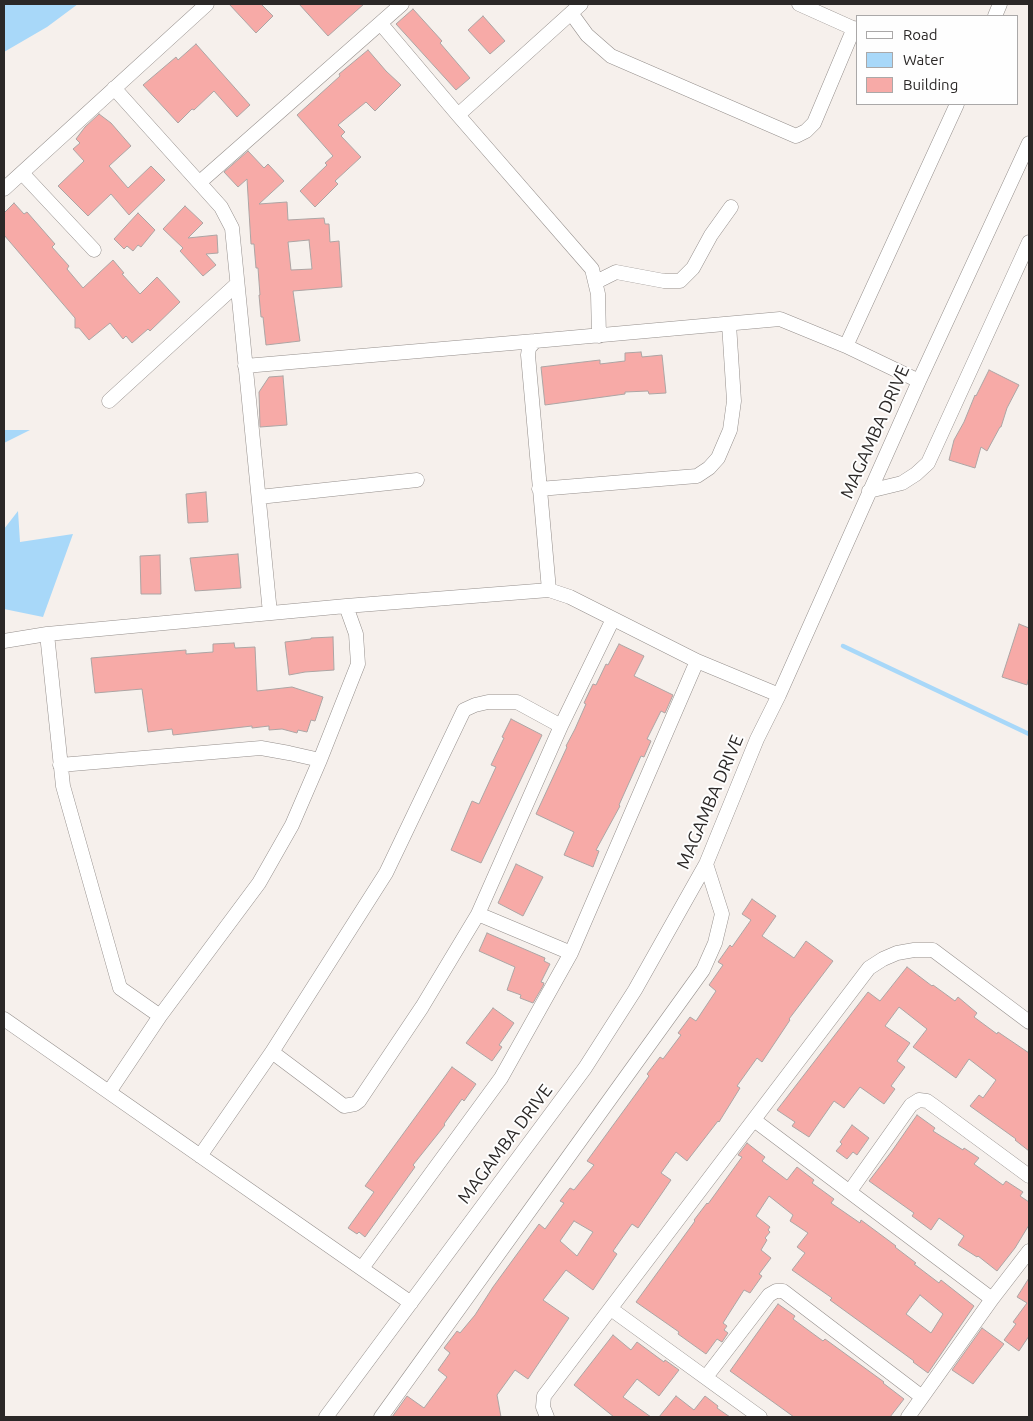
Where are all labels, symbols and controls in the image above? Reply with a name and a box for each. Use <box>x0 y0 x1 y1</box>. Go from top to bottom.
legend <box>856 15 1018 105</box>
text: Road <box>903 26 938 43</box>
text: Water <box>903 51 944 68</box>
text: Building <box>903 76 958 93</box>
street label: MAGAMBA DRIVE <box>836 362 914 502</box>
street label: MAGAMBA DRIVE <box>672 732 748 872</box>
street label: MAGAMBA DRIVE <box>453 1080 557 1208</box>

